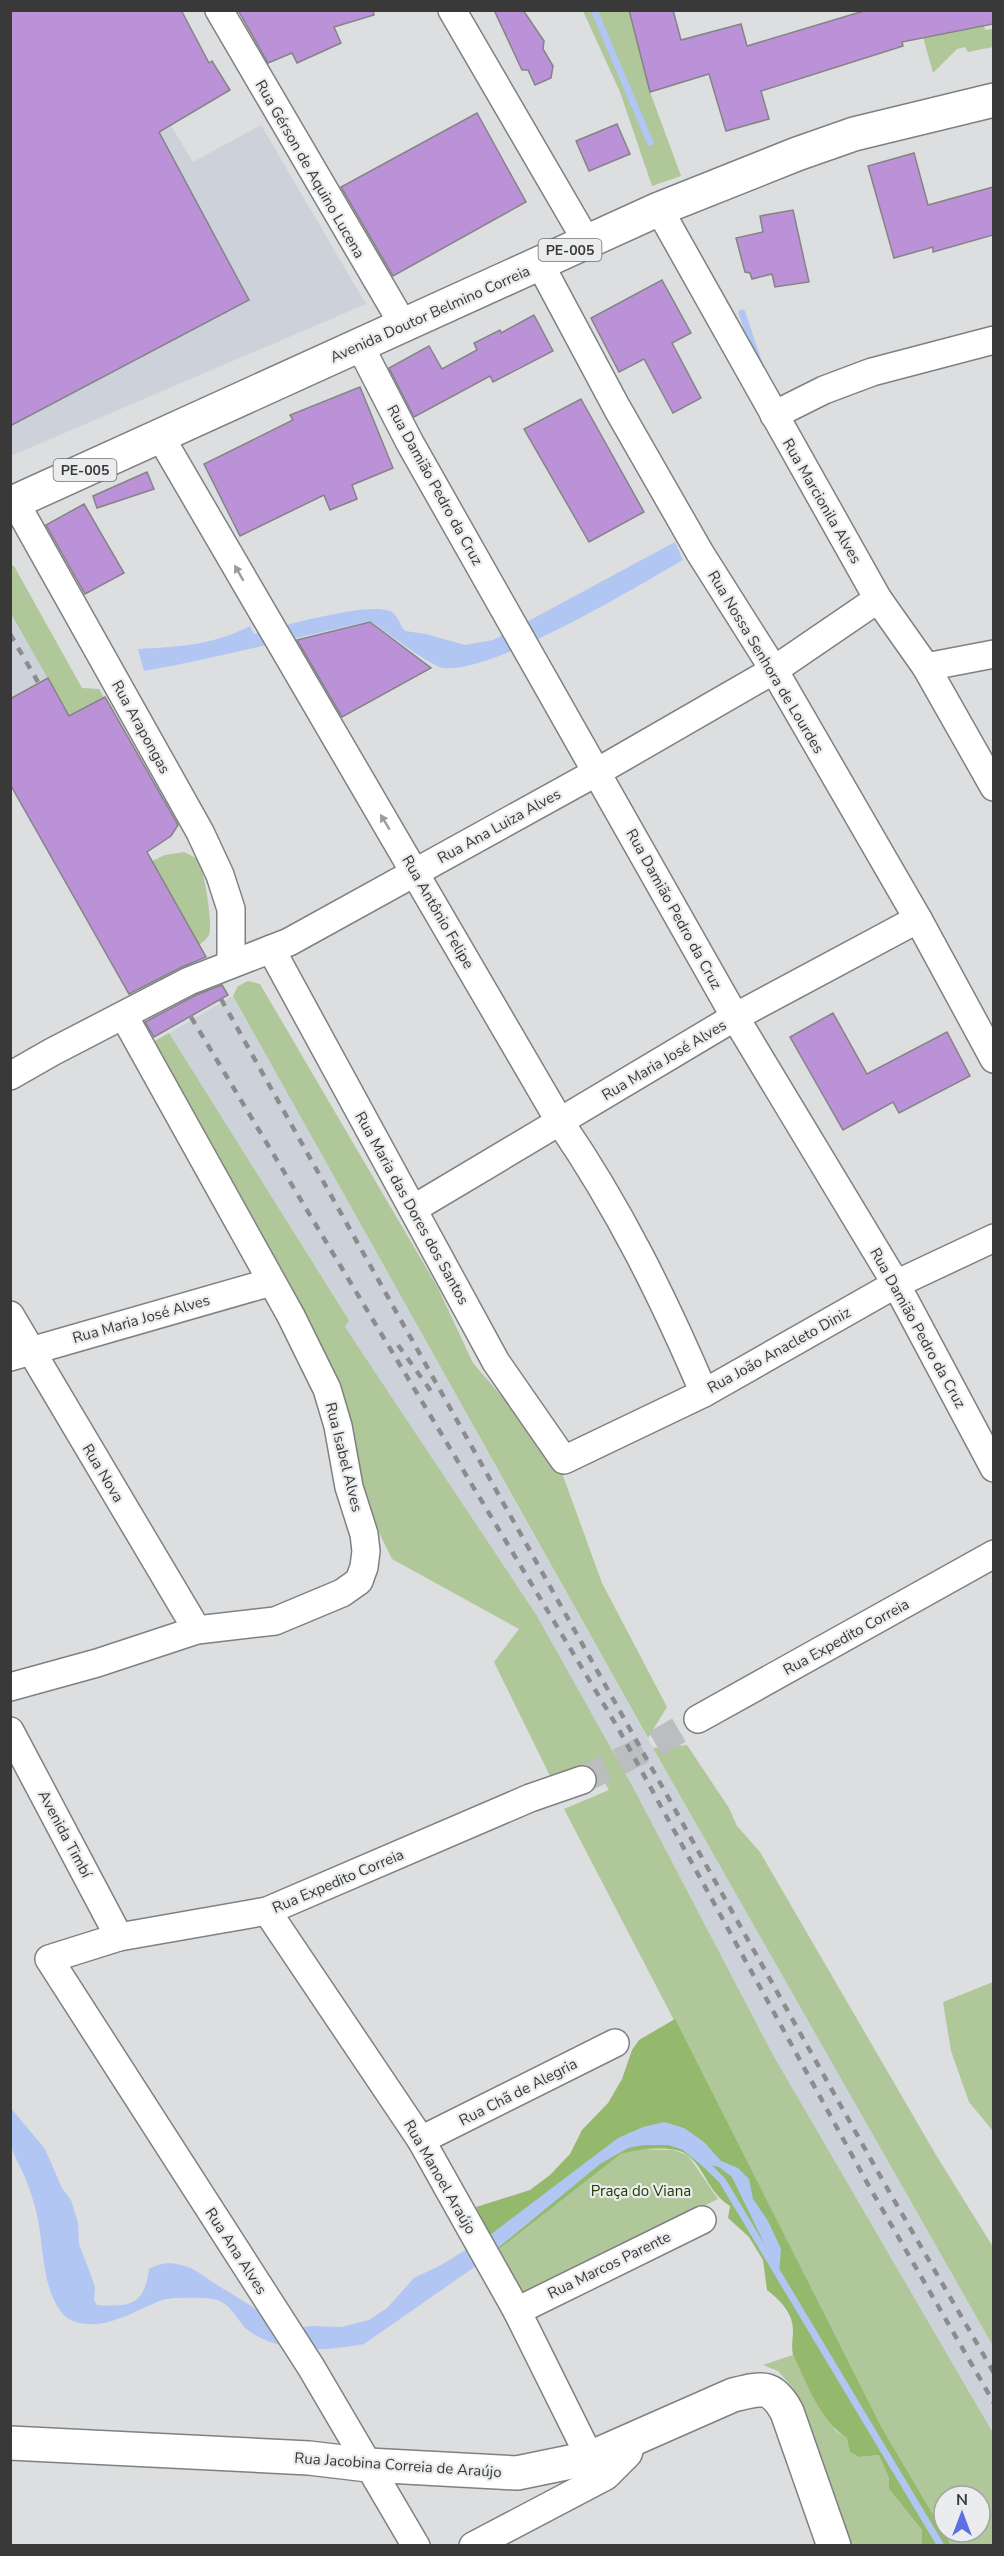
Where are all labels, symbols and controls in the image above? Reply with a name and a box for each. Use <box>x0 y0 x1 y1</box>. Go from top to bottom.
street label: Rua Gérson de Aquino Lucena <box>251 76 369 262</box>
road number: PE-005 <box>538 239 602 261</box>
street label: Avenida Doutor Belmino Correia <box>327 261 533 367</box>
street label: Rua Damião Pedro da Cruz <box>382 401 488 569</box>
street label: Rua Marcionila Alves <box>778 435 866 567</box>
road number: PE-005 <box>54 459 116 481</box>
one-way arrow <box>234 564 244 581</box>
street label: Rua Nossa Senhora de Lourdes <box>703 567 829 757</box>
street label: Rua Arapongas <box>107 677 175 777</box>
street label: Rua Ana Luiza Alves <box>434 784 564 868</box>
one-way arrow <box>380 814 391 830</box>
street label: Rua Damião Pedro da Cruz <box>621 825 727 993</box>
street label: Rua Antônio Felipe <box>397 852 479 972</box>
street label: Rua Maria José Alves <box>598 1015 730 1105</box>
street label: Rua Maria das Dores dos Santos <box>350 1108 474 1308</box>
street label: Rua Damião Pedro da Cruz <box>865 1244 971 1412</box>
street label: Rua Maria José Alves <box>70 1290 212 1348</box>
street label: Rua João Anacleto Diniz <box>704 1302 854 1398</box>
street label: Rua Isabel Alves <box>321 1400 367 1514</box>
street label: Rua Nova <box>78 1440 128 1506</box>
street label: Rua Expedito Correia <box>779 1594 913 1680</box>
street label: Avenida Timbí <box>34 1787 97 1883</box>
street label: Rua Expedito Correia <box>269 1844 407 1918</box>
street label: Rua Chã de Alegria <box>455 2054 581 2130</box>
street label: Rua Manoel Araújo <box>399 2116 481 2238</box>
park label: Praça do Viana <box>591 2181 691 2201</box>
street label: Rua Ana Alves <box>201 2204 271 2298</box>
street label: Rua Marcos Parente <box>544 2227 674 2303</box>
street label: Rua Jacobina Correia de Araújo <box>294 2448 502 2482</box>
north arrow <box>932 2484 992 2544</box>
text: N <box>956 2489 968 2511</box>

